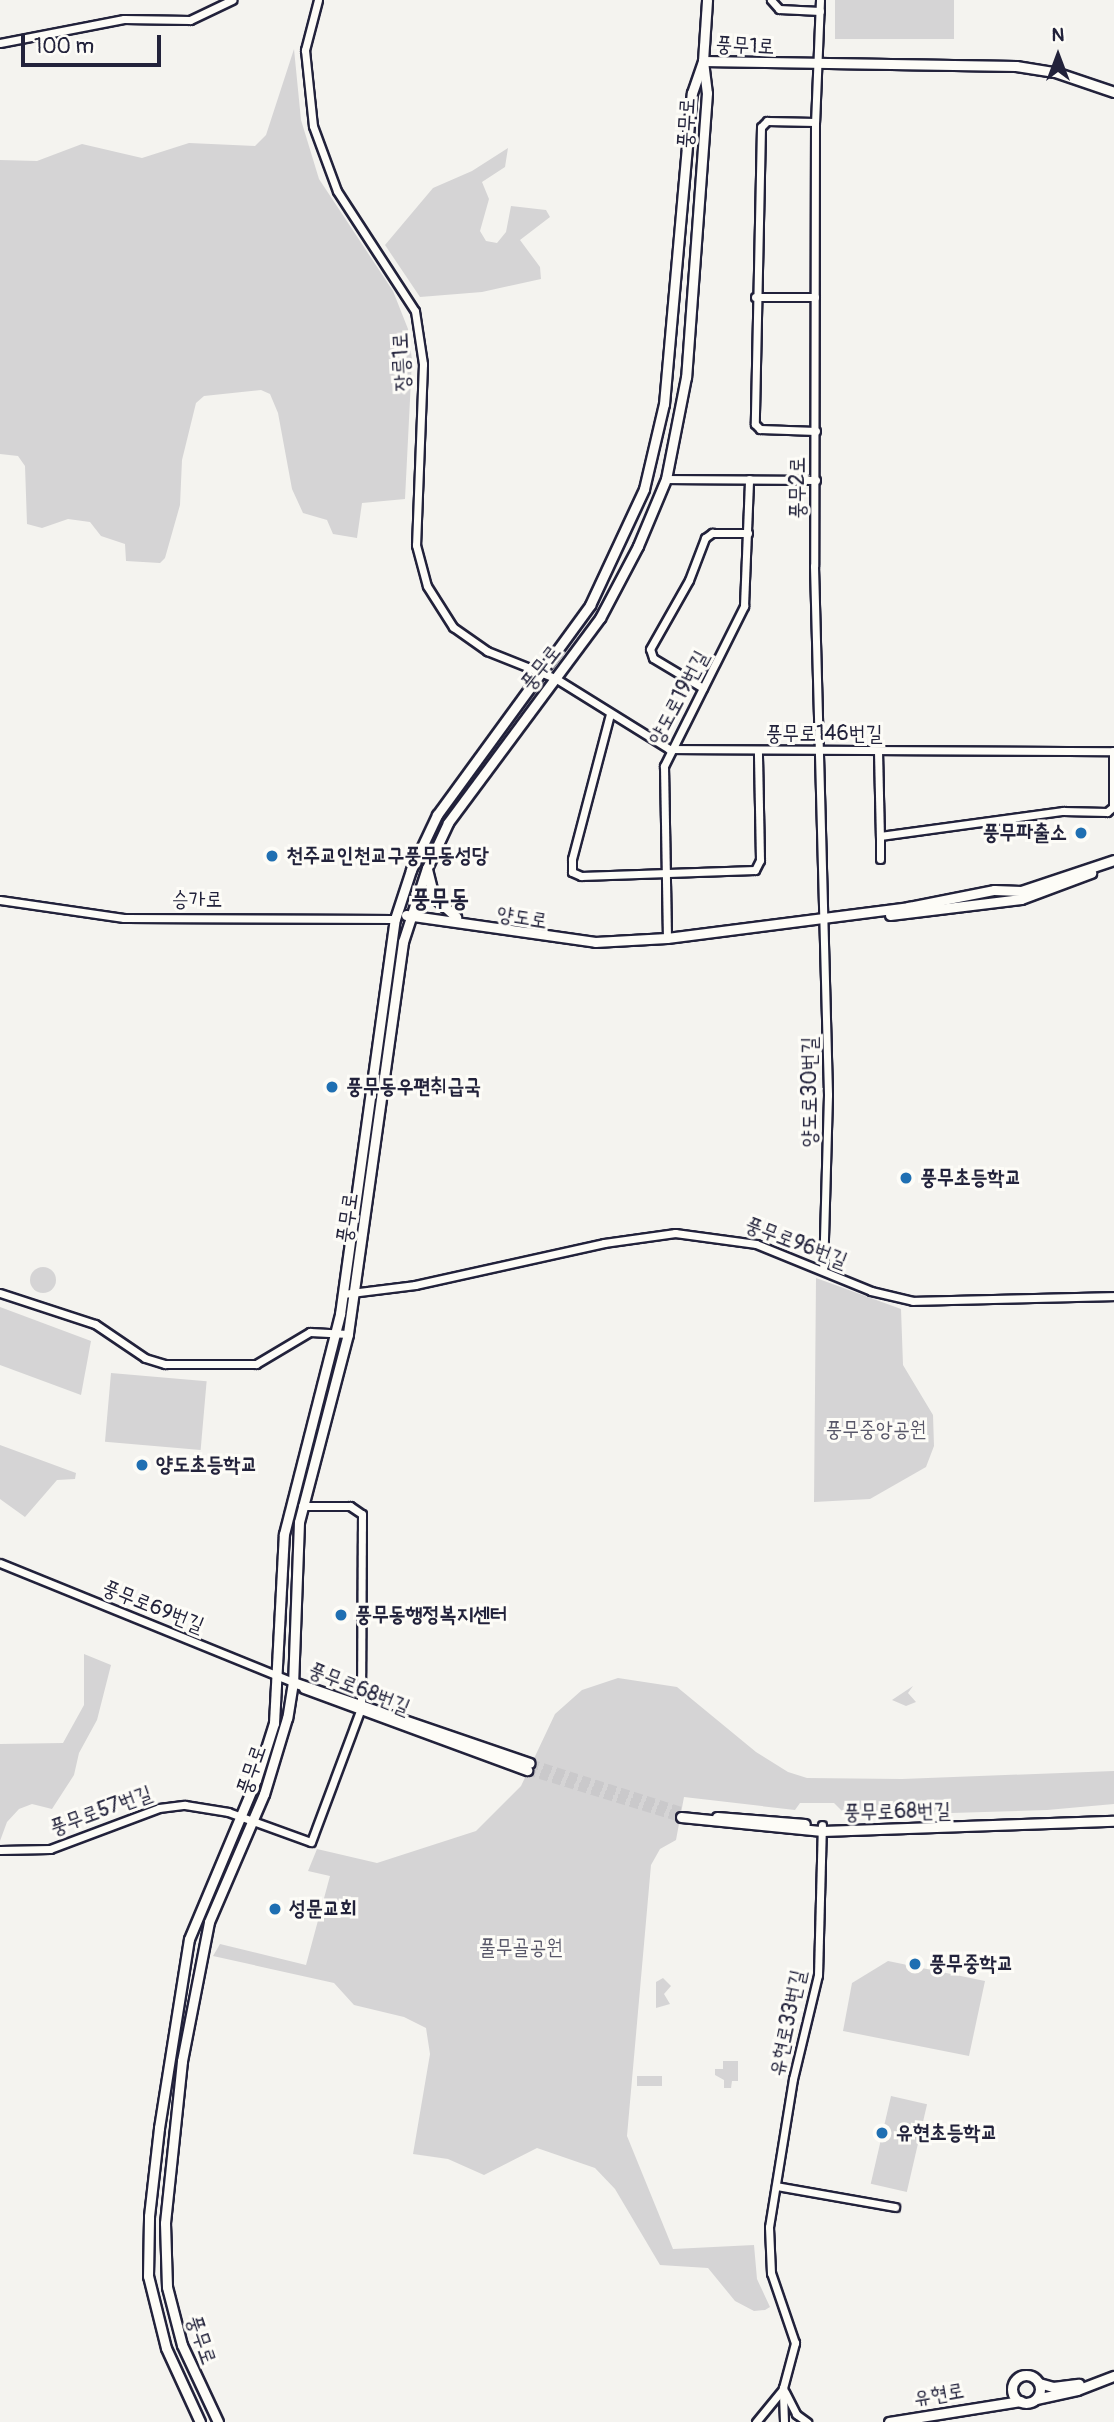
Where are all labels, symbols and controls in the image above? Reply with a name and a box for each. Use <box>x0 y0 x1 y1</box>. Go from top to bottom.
scale bar <box>24 21 164 65</box>
north arrow <box>1023 21 1093 91</box>
text: N <box>1052 23 1064 47</box>
street label: 풍무1로 <box>715 32 775 60</box>
text: 100 m <box>34 33 94 60</box>
street label: 풍무로 <box>673 97 701 149</box>
street label: 장릉1로 <box>388 332 416 392</box>
street label: 풍무2로 <box>785 457 811 519</box>
street label: 풍무로 <box>515 640 567 696</box>
street label: 양도로19번길 <box>644 646 714 750</box>
street label: 풍무로146번길 <box>765 721 883 747</box>
place label: 풍무파출소 <box>983 820 1067 846</box>
marker: 풍무파출소 <box>1073 825 1089 841</box>
place label: 천주교인천교구풍무동성당 <box>286 843 489 869</box>
marker: 천주교인천교구풍무동성당 <box>264 848 280 864</box>
district label: 풍무동 <box>411 885 469 913</box>
street label: 승가로 <box>172 887 222 913</box>
street label: 양도로 <box>495 902 549 934</box>
street label: 양도로30번길 <box>797 1037 823 1147</box>
place label: 풍무동우편취급국 <box>346 1074 481 1100</box>
marker: 풍무동우편취급국 <box>324 1079 340 1095</box>
place label: 풍무초등학교 <box>920 1165 1021 1191</box>
marker: 풍무초등학교 <box>898 1170 914 1186</box>
street label: 풍무로 <box>332 1191 364 1245</box>
street label: 풍무로96번길 <box>741 1212 851 1274</box>
park label: 풍무중앙공원 <box>825 1417 927 1443</box>
place label: 양도초등학교 <box>156 1452 257 1478</box>
marker: 양도초등학교 <box>134 1457 150 1473</box>
street label: 풍무로69번길 <box>98 1575 208 1639</box>
place label: 풍무동행정복지센터 <box>355 1602 507 1628</box>
marker: 풍무동행정복지센터 <box>333 1607 349 1623</box>
street label: 풍무로68번길 <box>305 1657 413 1721</box>
street label: 풍무로 <box>232 1742 272 1798</box>
street label: 풍무로57번길 <box>46 1781 156 1841</box>
street label: 풍무로68번길 <box>843 1798 951 1826</box>
place label: 성문교회 <box>289 1896 357 1922</box>
marker: 성문교회 <box>267 1901 283 1917</box>
park label: 풀무골공원 <box>479 1935 563 1961</box>
place label: 풍무중학교 <box>929 1951 1013 1977</box>
marker: 풍무중학교 <box>907 1956 923 1972</box>
street label: 유현로33번길 <box>764 1968 812 2078</box>
place label: 유현초등학교 <box>896 2120 997 2146</box>
marker: 유현초등학교 <box>874 2125 890 2141</box>
street label: 풍무로 <box>181 2312 221 2368</box>
street label: 유현로 <box>912 2378 966 2412</box>

